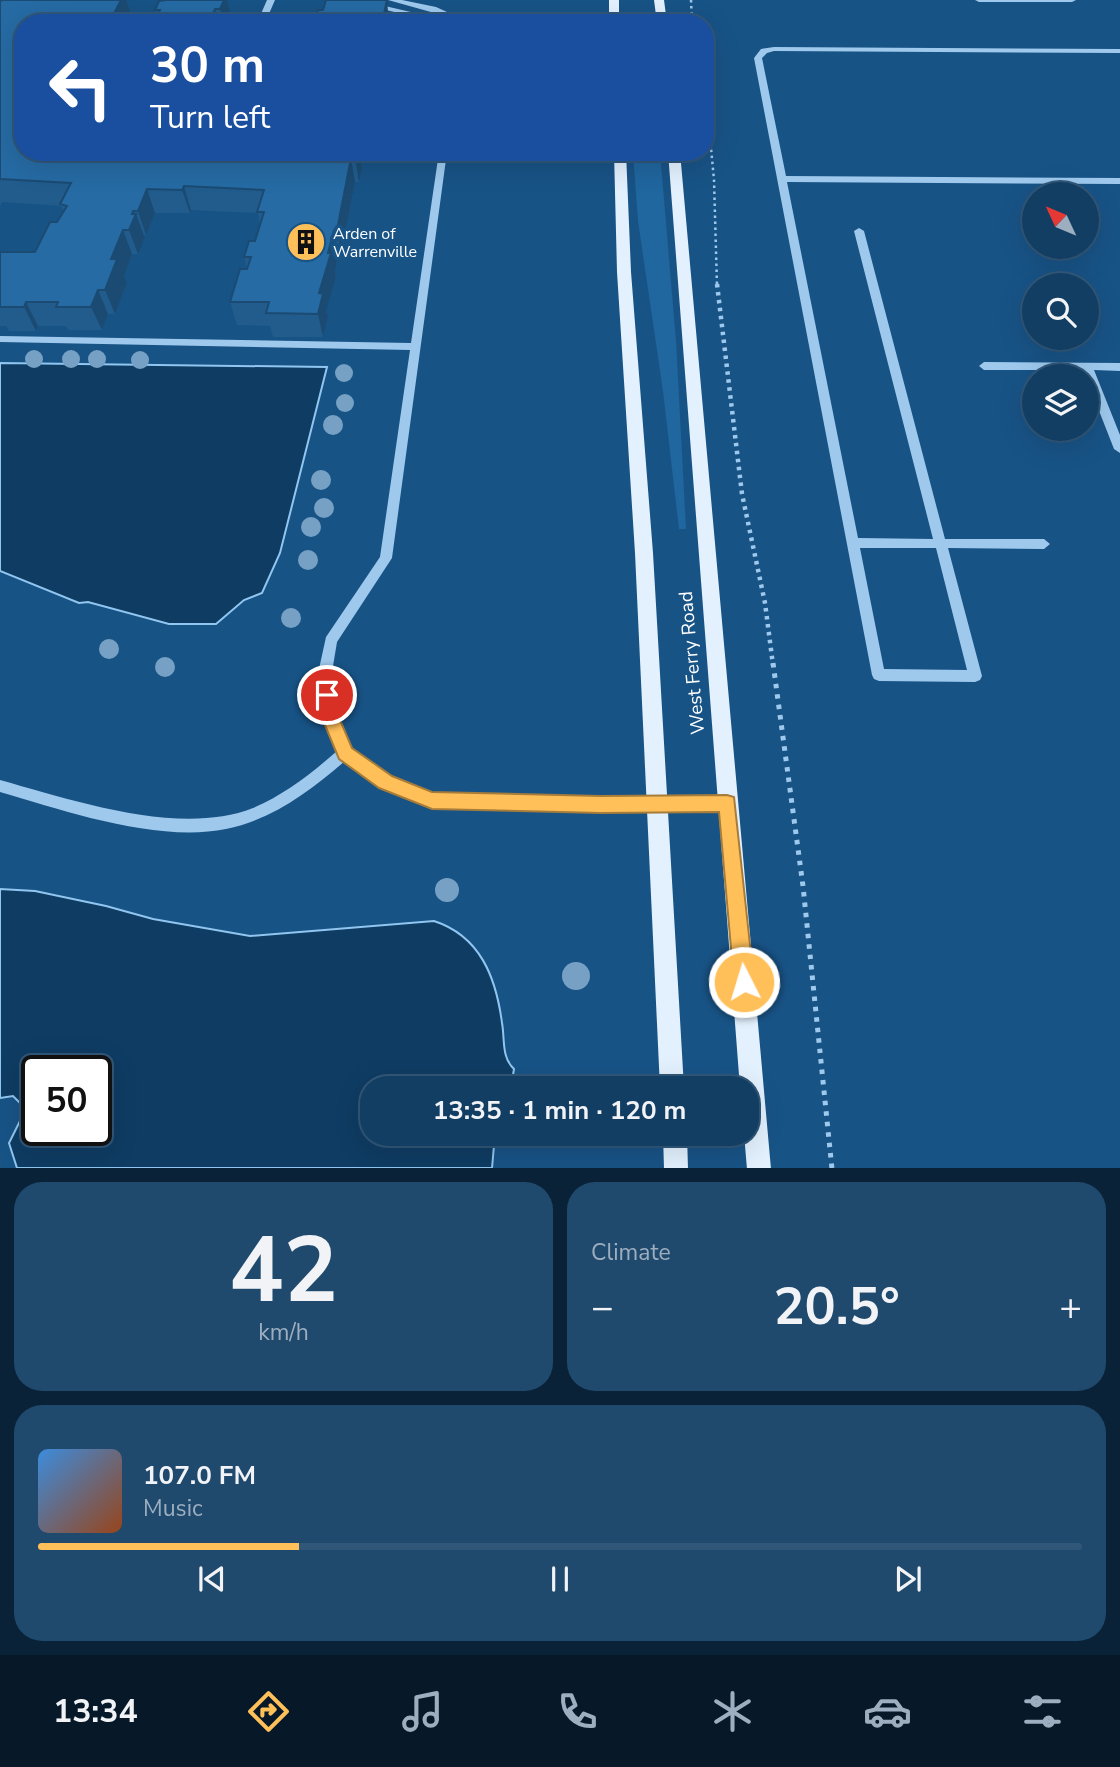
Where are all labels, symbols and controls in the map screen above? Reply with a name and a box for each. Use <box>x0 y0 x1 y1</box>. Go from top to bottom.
text: 30 m <box>150 32 265 99</box>
icon: left <box>35 42 126 133</box>
text: Turn left <box>150 96 270 139</box>
north arrow <box>1022 182 1099 259</box>
map controls <box>1022 182 1099 441</box>
building icon: Arden of Warrenville <box>285 221 327 263</box>
place label: Arden of Warrenville <box>333 223 417 263</box>
button: search <box>1022 273 1099 350</box>
button: layers <box>1022 364 1099 441</box>
street label: West Ferry Road <box>673 590 711 736</box>
pin <box>297 665 357 725</box>
icon: arrive <box>308 676 346 714</box>
position arrow <box>707 945 781 1019</box>
speed limit sign: 50 <box>21 1055 112 1146</box>
text: 13:35 · 1 min · 120 m <box>433 1093 686 1128</box>
text: 42 <box>229 1209 338 1333</box>
text: Climate <box>591 1237 671 1268</box>
text: 20.5° <box>773 1271 900 1342</box>
text: − <box>591 1282 614 1333</box>
text: + <box>1059 1282 1082 1333</box>
text: km/h <box>258 1317 309 1348</box>
text: 107.0 FM <box>143 1458 256 1493</box>
text: Music <box>143 1493 203 1524</box>
icon: previous <box>193 1560 231 1598</box>
icon: pause <box>541 1560 579 1598</box>
icon: next <box>889 1560 927 1598</box>
icon: directions <box>244 1687 293 1736</box>
icon: music <box>398 1687 447 1736</box>
icon: phone <box>553 1687 602 1736</box>
icon: climate <box>708 1687 757 1736</box>
icon: car <box>863 1687 912 1736</box>
icon: filters <box>1018 1687 1067 1736</box>
text: 13:34 <box>53 1690 138 1733</box>

